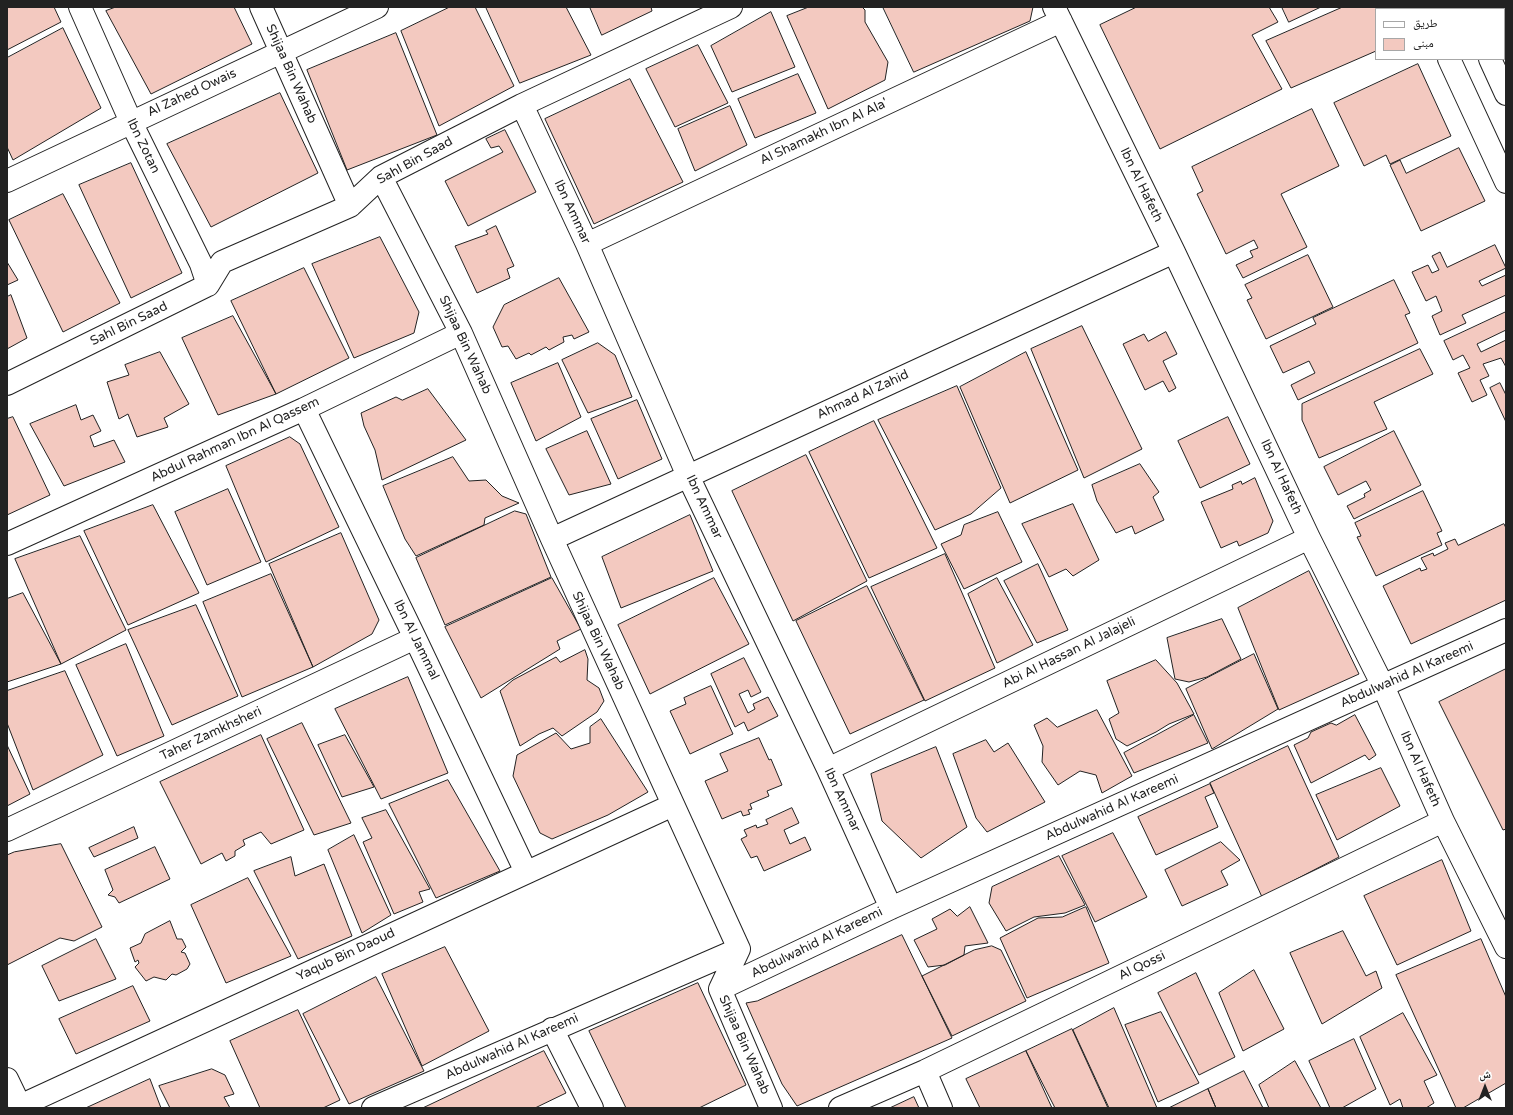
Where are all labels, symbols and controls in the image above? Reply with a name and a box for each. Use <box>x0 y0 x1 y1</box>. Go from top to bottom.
legend <box>1375 8 1505 60</box>
text: طريق <box>1413 16 1438 30</box>
street label: Shijaa Bin Wahab <box>262 22 320 126</box>
text: مبنى <box>1413 36 1434 50</box>
street label: Al Zahed Owais <box>145 66 239 120</box>
street label: Al Shamakh Ibn Al Ala' <box>758 95 890 169</box>
street label: Ibn Zotan <box>123 116 163 176</box>
street label: Sahl Bin Saad <box>374 134 456 188</box>
street label: Ibn Al Hafeth <box>1116 145 1166 225</box>
street label: Ibn Ammar <box>550 178 594 246</box>
street label: Shijaa Bin Wahab <box>435 293 495 397</box>
street label: Sahl Bin Saad <box>88 299 170 349</box>
street label: Ahmad Al Zahid <box>815 367 911 423</box>
street label: Abdul Rahman Ibn Al Qassem <box>148 394 322 486</box>
street label: Ibn Al Hafeth <box>1257 437 1305 517</box>
street label: Ibn Ammar <box>682 473 726 541</box>
street label: Shijaa Bin Wahab <box>568 589 628 693</box>
street label: Ibn Al Jammal <box>390 597 442 683</box>
street label: Abi Al Hassan Al Jalajeli <box>1000 614 1138 692</box>
street label: Abdulwahid Al Kareemi <box>1338 639 1476 711</box>
street label: Taher Zamkhsheri <box>158 704 264 764</box>
street label: Ibn Al Hafeth <box>1396 729 1444 809</box>
street label: Ibn Ammar <box>820 766 864 834</box>
street label: Abdulwahid Al Kareemi <box>1043 772 1181 844</box>
street label: Abdulwahid Al Kareemi <box>749 904 885 982</box>
street label: Yaqub Bin Daoud <box>294 925 398 985</box>
street label: Al Qossi <box>1116 948 1168 984</box>
street label: Shijaa Bin Wahab <box>715 993 773 1097</box>
street label: Abdulwahid Al Kareemi <box>443 1011 581 1083</box>
north arrow <box>1465 1067 1505 1107</box>
text: ش <box>1479 1068 1491 1081</box>

